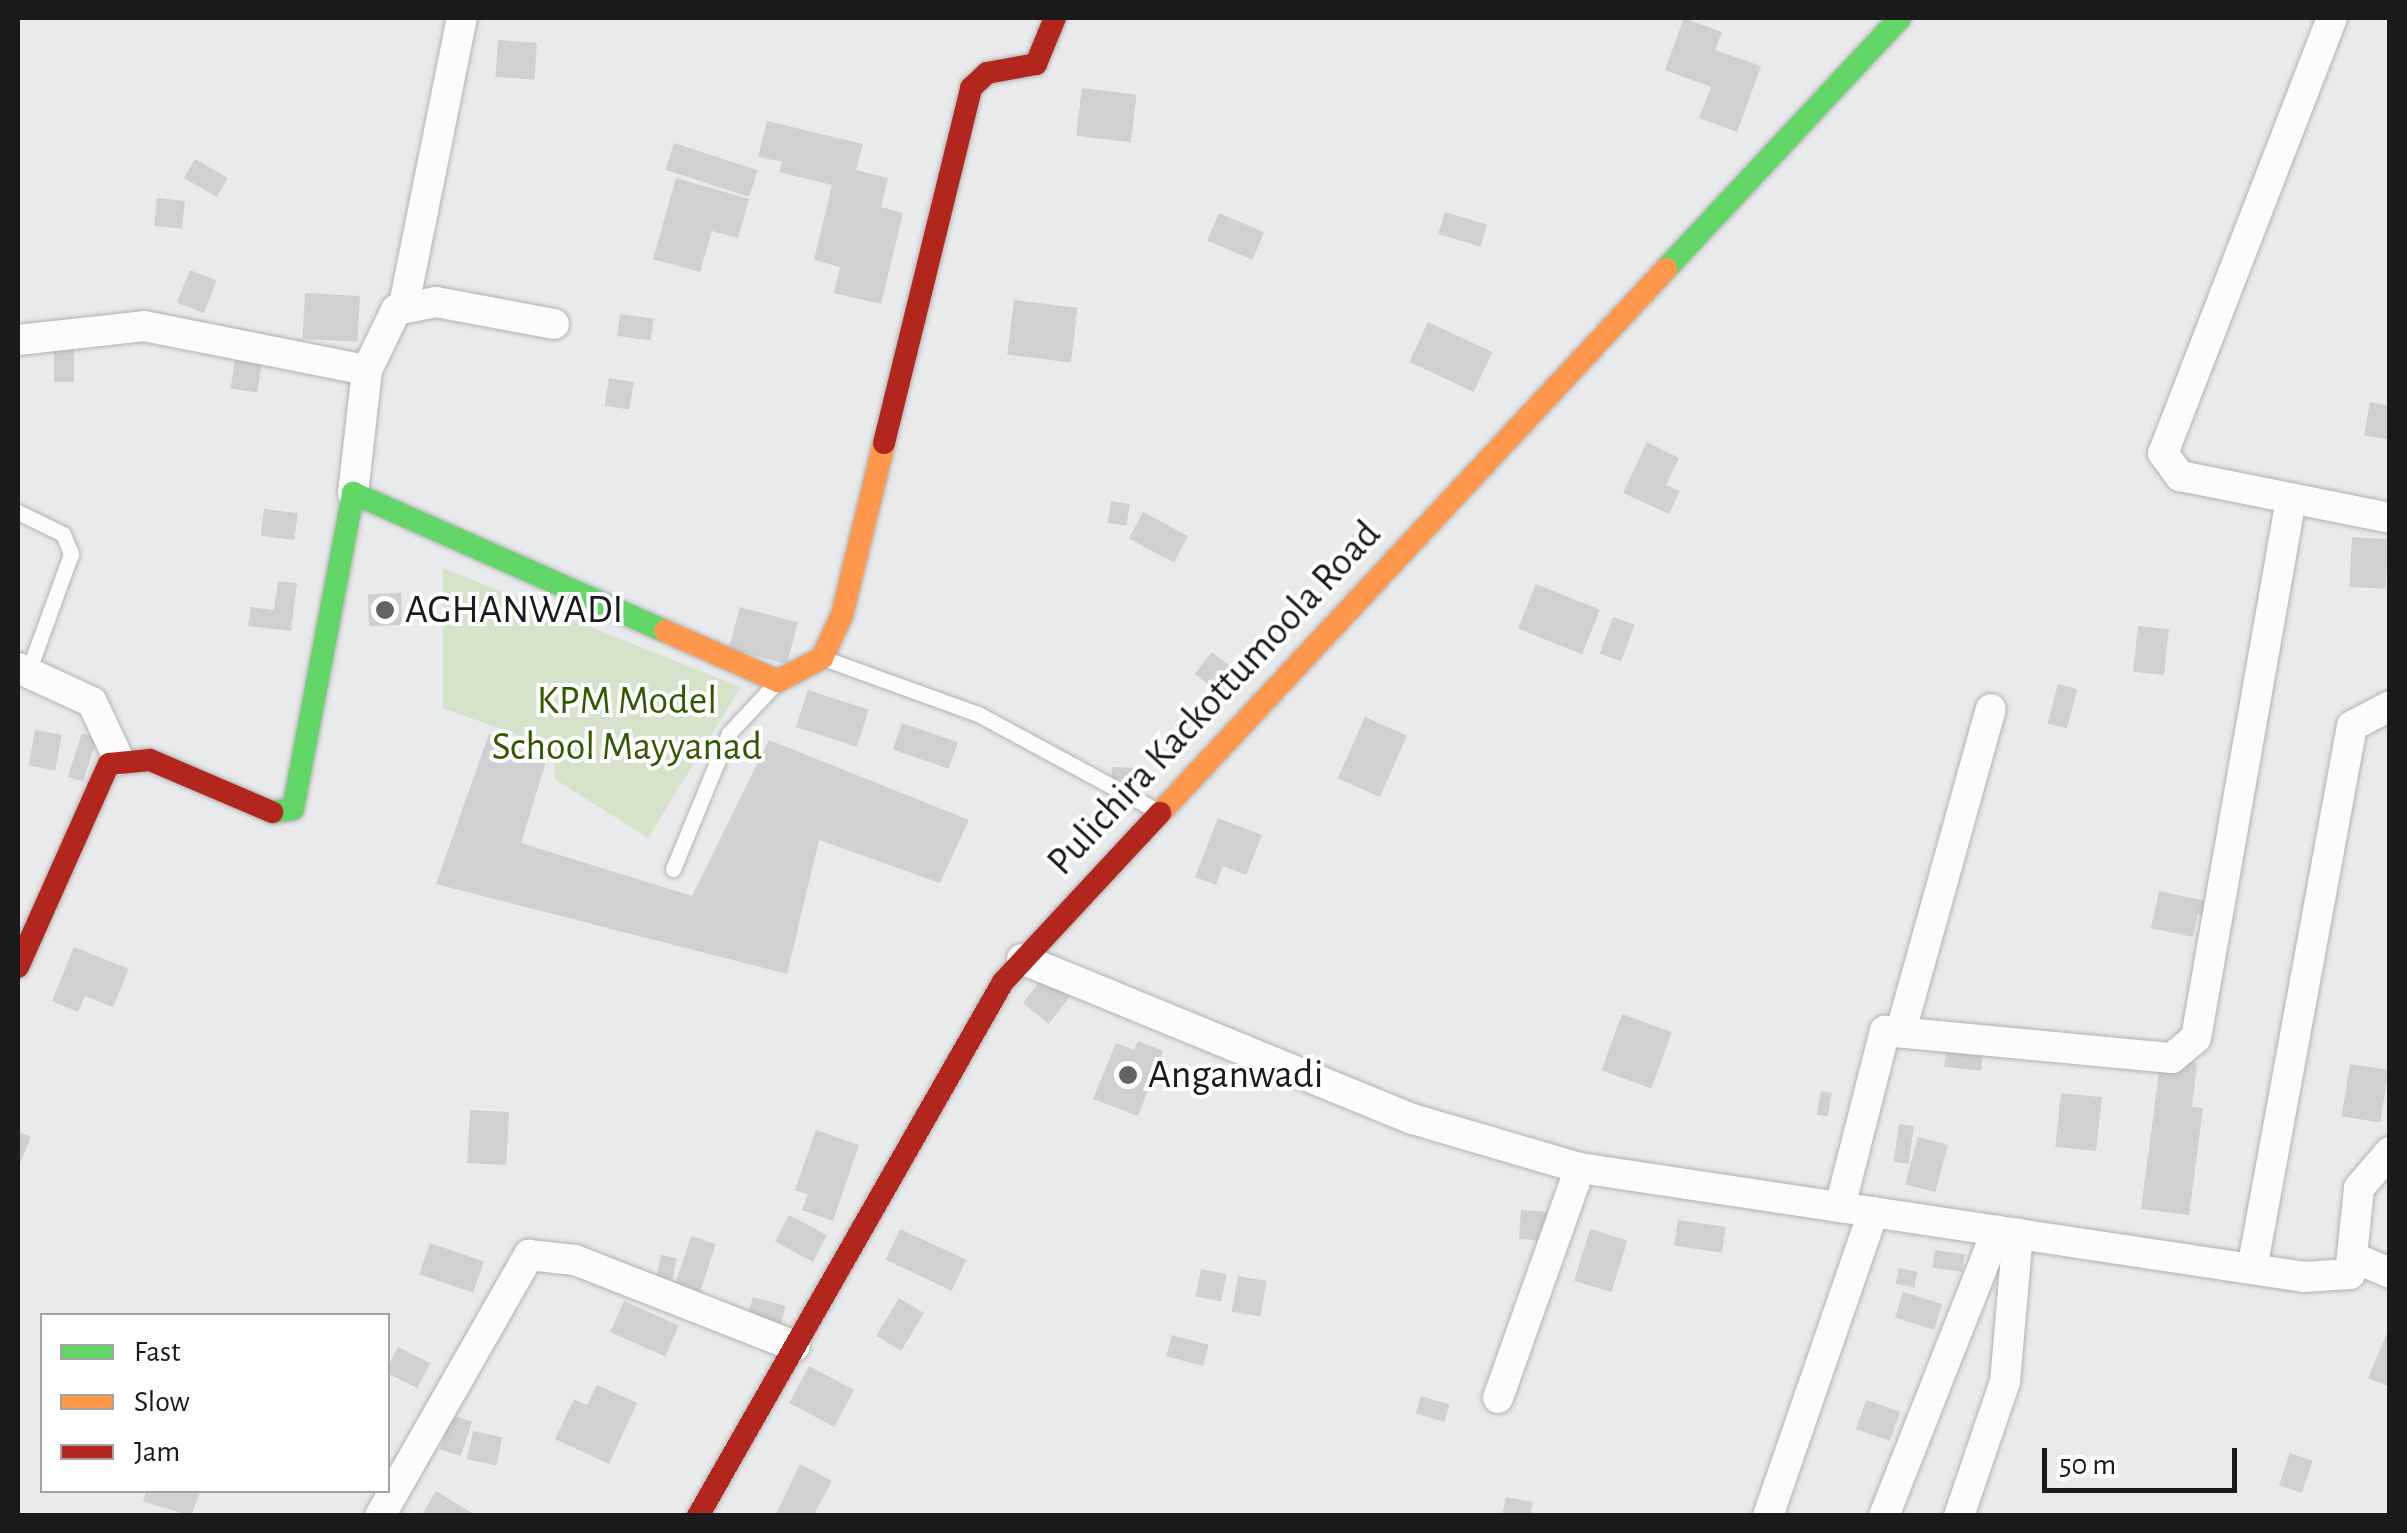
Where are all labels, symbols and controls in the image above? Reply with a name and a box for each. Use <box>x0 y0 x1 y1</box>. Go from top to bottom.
street label: Pulichira Kackottumoola Road <box>1037 511 1391 885</box>
place label: AGHANWADI <box>405 586 623 634</box>
marker: AGHANWADI <box>374 599 396 621</box>
park label: KPM Model School Mayyanad <box>492 677 762 771</box>
place label: Anganwadi <box>1148 1051 1323 1099</box>
marker: Anganwadi <box>1117 1064 1139 1086</box>
legend <box>40 1313 390 1493</box>
text: Fast <box>134 1337 181 1367</box>
text: Slow <box>134 1387 190 1417</box>
scale bar <box>2047 1428 2242 1490</box>
text: Jam <box>134 1437 180 1467</box>
text: 50 m <box>2059 1450 2116 1480</box>

